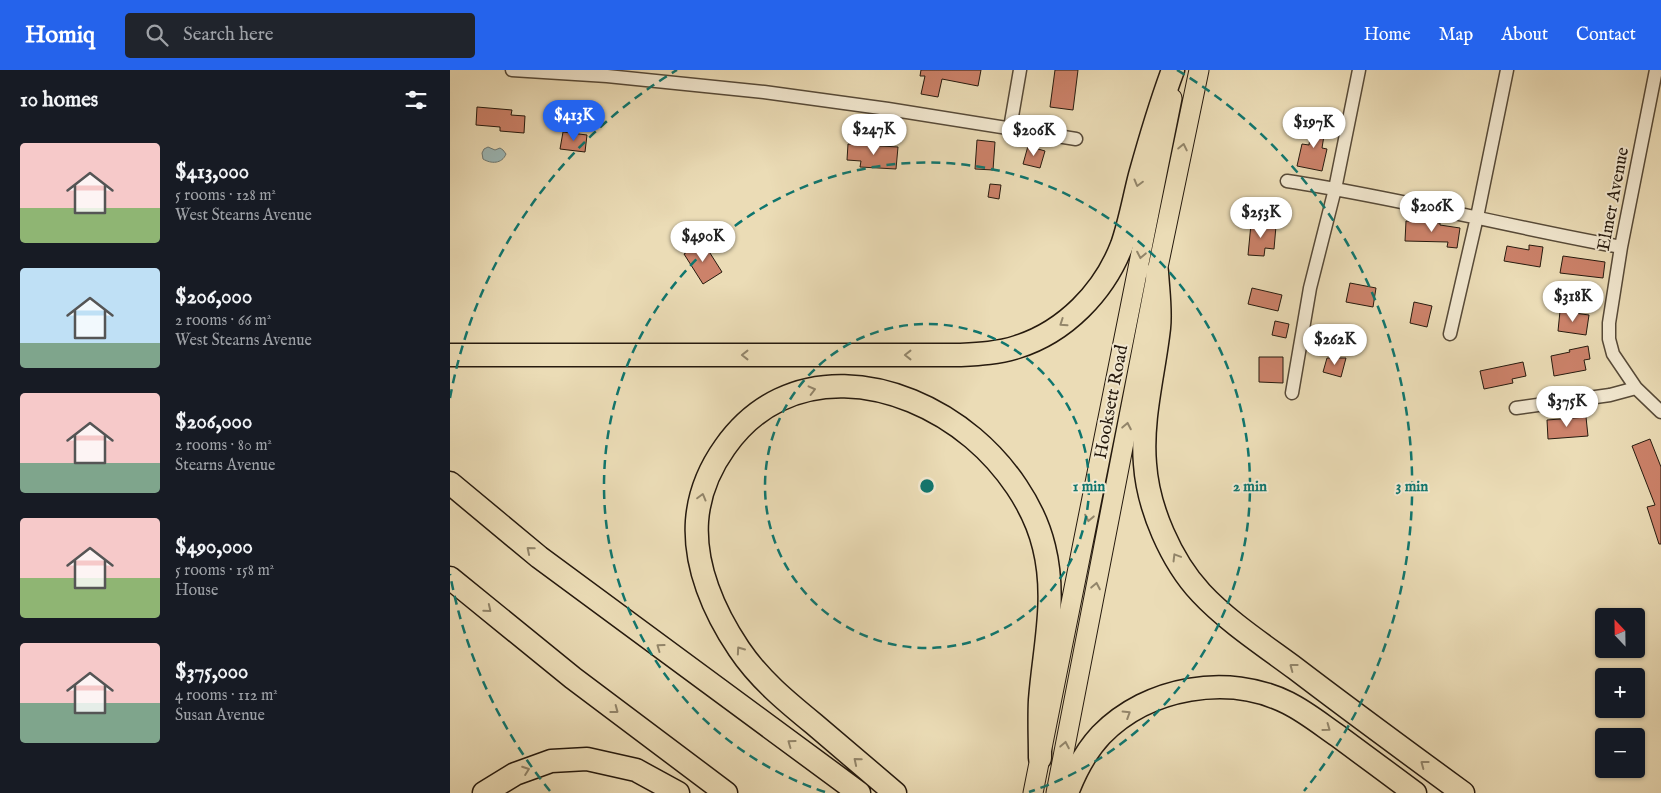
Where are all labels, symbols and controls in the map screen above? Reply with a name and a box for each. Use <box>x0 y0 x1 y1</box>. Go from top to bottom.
search box <box>125 13 475 58</box>
text: Homiq <box>25 20 95 51</box>
icon: search <box>143 21 171 49</box>
text: Search here <box>183 23 274 47</box>
text: Home <box>1364 24 1411 47</box>
text: Map <box>1439 24 1473 47</box>
text: About <box>1501 24 1548 47</box>
text: Contact <box>1576 24 1636 47</box>
icon: filters <box>402 86 430 114</box>
text: 10 homes <box>20 87 98 114</box>
pin: $413K <box>539 100 609 142</box>
text: $413K <box>554 106 594 126</box>
pin: $197K <box>1279 106 1349 149</box>
text: $197K <box>1294 113 1334 133</box>
pin: $247K <box>839 114 909 156</box>
pin: $206K <box>999 114 1069 157</box>
text: $247K <box>853 120 895 140</box>
text: $206K <box>1013 121 1055 141</box>
one-way arrow <box>1177 142 1188 151</box>
street label: Elmer Avenue <box>1593 145 1635 253</box>
text: $413,000 <box>175 159 249 186</box>
icon: home <box>60 163 120 223</box>
one-way arrow <box>1133 179 1144 188</box>
text: 5 rooms · 128 m² <box>175 186 276 206</box>
pin: $206K <box>1397 190 1467 233</box>
pin: $253K <box>1226 196 1296 239</box>
text: $206K <box>1411 197 1453 217</box>
text: $253K <box>1241 203 1281 223</box>
text: West Stearns Avenue <box>175 206 312 226</box>
pin: $490K <box>668 220 738 263</box>
text: $490K <box>681 227 725 247</box>
one-way arrow <box>1136 251 1147 260</box>
pin: $318K <box>1538 280 1608 323</box>
text: $206,000 <box>175 284 252 311</box>
text: $318K <box>1554 287 1592 307</box>
icon: home <box>60 288 120 348</box>
text: 2 rooms · 66 m² <box>175 311 271 331</box>
one-way arrow <box>1060 317 1069 326</box>
pin: $262K <box>1300 324 1370 366</box>
text: $262K <box>1314 330 1356 350</box>
text: West Stearns Avenue <box>175 331 312 351</box>
street label: Hooksett Road <box>1090 343 1134 461</box>
one-way arrow <box>741 350 749 360</box>
one-way arrow <box>904 350 912 360</box>
one-way arrow <box>807 385 815 395</box>
pin: $375K <box>1532 386 1602 428</box>
text: $375K <box>1547 392 1587 412</box>
text: $206,000 <box>175 409 252 436</box>
icon: home <box>60 413 120 473</box>
one-way arrow <box>1122 422 1132 431</box>
text: 2 rooms · 80 m² <box>175 436 272 456</box>
text: Stearns Avenue <box>175 456 275 476</box>
centre of rings <box>918 477 936 495</box>
text: 1 min <box>1073 477 1105 496</box>
text: 2 min <box>1233 477 1267 496</box>
text: 3 min <box>1396 477 1428 496</box>
one-way arrow <box>696 494 706 502</box>
one-way arrow <box>1084 513 1094 522</box>
text: $490,000 <box>175 534 253 561</box>
icon: home <box>60 538 120 598</box>
one-way arrow <box>527 547 536 555</box>
one-way arrow <box>1172 554 1182 563</box>
text: 5 rooms · 158 m² <box>175 561 274 581</box>
text: House <box>175 581 218 601</box>
one-way arrow <box>1091 581 1101 590</box>
one-way arrow <box>482 604 491 612</box>
north arrow <box>1595 608 1645 658</box>
map controls <box>1595 608 1645 778</box>
one-way arrow <box>657 643 666 653</box>
one-way arrow <box>737 646 746 656</box>
text: $375,000 <box>175 659 248 686</box>
icon: home <box>60 663 120 723</box>
one-way arrow <box>1289 664 1299 673</box>
button: + <box>1595 668 1645 718</box>
text: 4 rooms · 112 m² <box>175 686 278 706</box>
one-way arrow <box>609 704 619 713</box>
text: Susan Avenue <box>175 706 265 726</box>
one-way arrow <box>1121 710 1130 720</box>
one-way arrow <box>1321 722 1331 731</box>
button: − <box>1595 728 1645 778</box>
one-way arrow <box>787 740 797 749</box>
one-way arrow <box>1059 741 1070 750</box>
one-way arrow <box>854 758 863 767</box>
one-way arrow <box>1420 761 1430 770</box>
one-way arrow <box>522 766 530 776</box>

